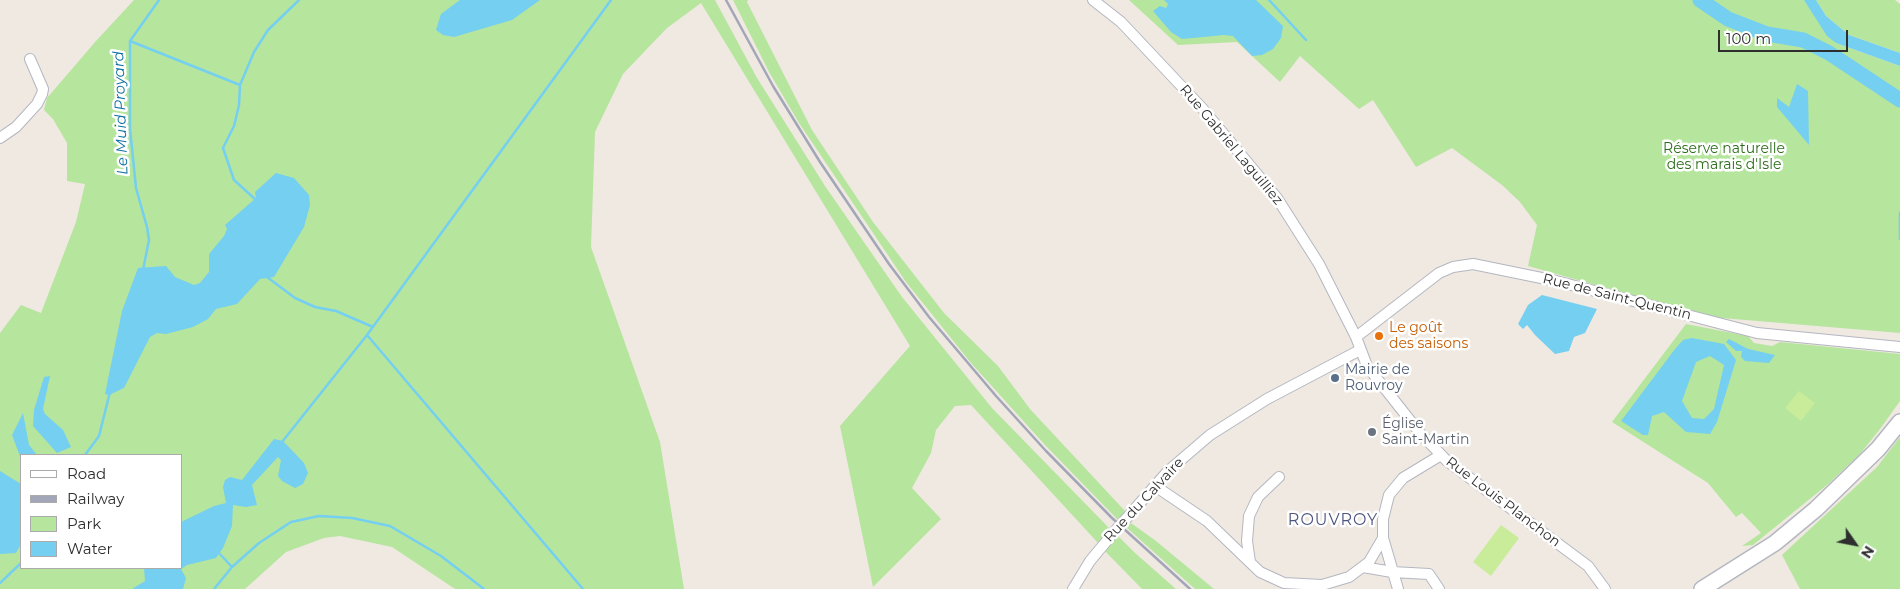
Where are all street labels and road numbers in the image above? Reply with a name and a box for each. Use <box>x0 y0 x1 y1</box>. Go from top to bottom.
street label: Rue Gabriel Laguilliez <box>1176 82 1286 208</box>
street label: Rue de Saint-Quentin <box>1541 270 1693 324</box>
street label: Rue Louis Planchon <box>1442 453 1564 551</box>
street label: Rue du Calvaire <box>1101 454 1187 546</box>

